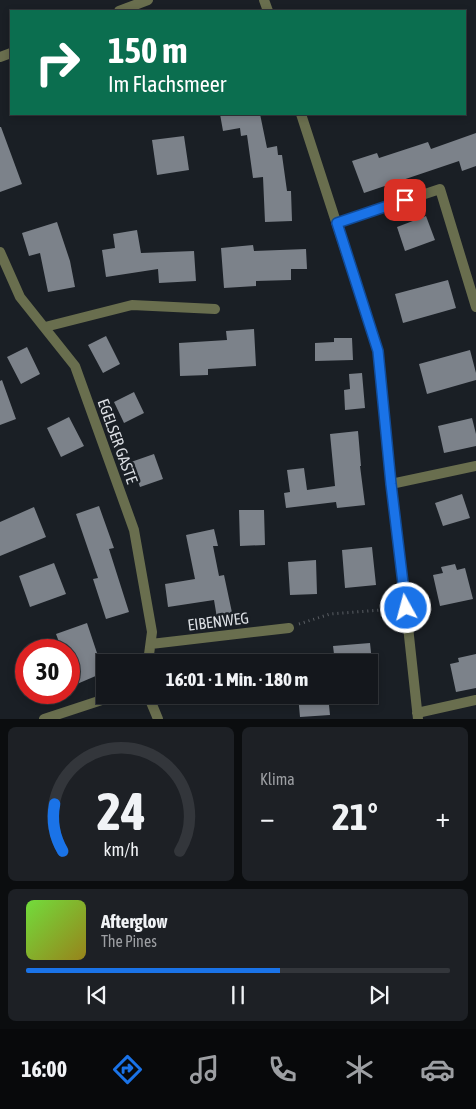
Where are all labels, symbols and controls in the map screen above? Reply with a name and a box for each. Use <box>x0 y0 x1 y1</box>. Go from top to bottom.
icon: right <box>25 30 90 95</box>
text: 150 m <box>108 30 187 70</box>
text: Im Flachsmeer <box>108 71 226 97</box>
pin <box>384 179 426 221</box>
icon: arrive <box>391 186 419 214</box>
street label: EGELSER GASTE <box>94 396 142 486</box>
position arrow <box>379 581 431 633</box>
street label: EIBENWEG <box>186 608 250 634</box>
speed limit sign: 30 <box>15 639 80 704</box>
text: 16:01 · 1 Min. · 180 m <box>166 668 308 690</box>
text: Klima <box>260 770 295 788</box>
text: 24 <box>97 781 145 841</box>
text: 21° <box>332 795 378 838</box>
text: − <box>260 801 275 833</box>
text: + <box>435 801 450 833</box>
text: km/h <box>103 839 139 860</box>
text: Afterglow <box>101 910 168 932</box>
text: The Pines <box>101 932 157 950</box>
icon: previous <box>83 981 111 1009</box>
icon: pause <box>224 981 252 1009</box>
icon: next <box>365 981 393 1009</box>
icon: directions <box>110 1052 145 1087</box>
icon: music <box>187 1052 222 1087</box>
icon: phone <box>265 1052 300 1087</box>
icon: climate <box>342 1052 377 1087</box>
icon: car <box>420 1052 455 1087</box>
text: 16:00 <box>21 1056 67 1082</box>

